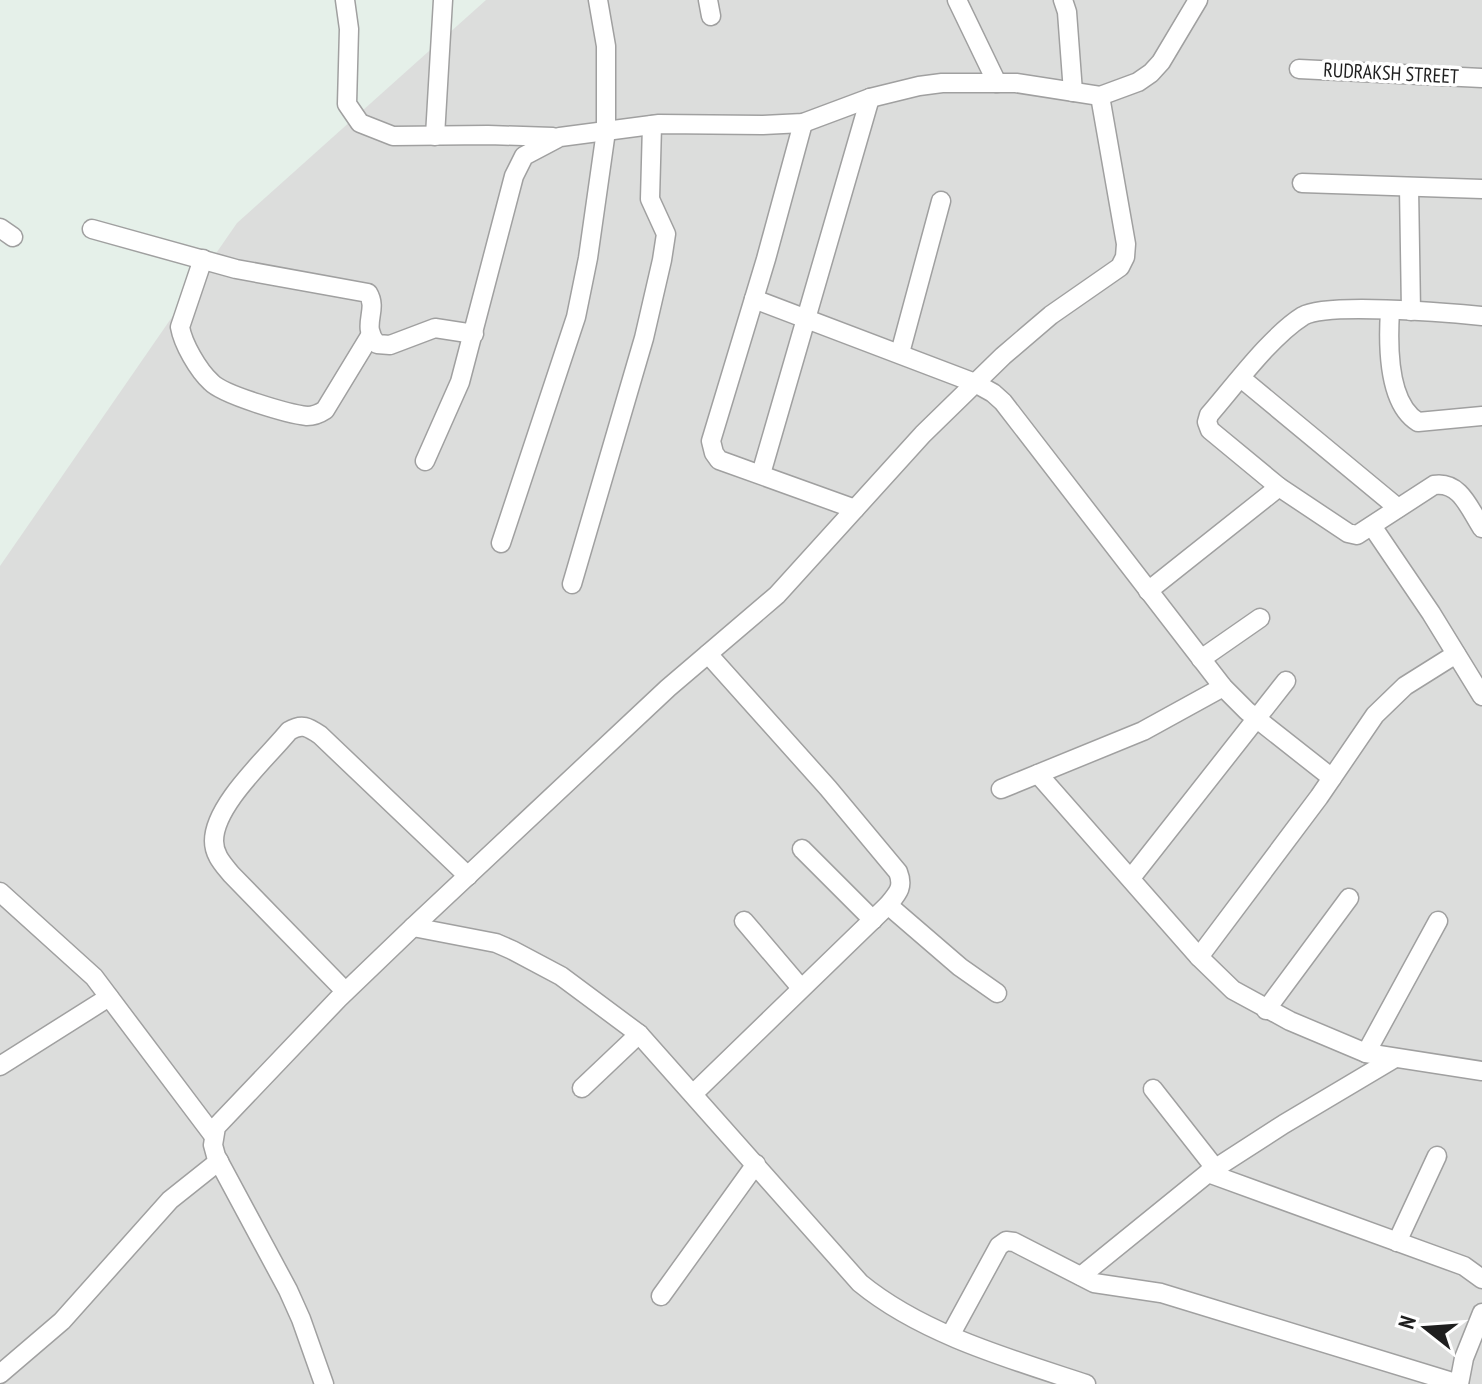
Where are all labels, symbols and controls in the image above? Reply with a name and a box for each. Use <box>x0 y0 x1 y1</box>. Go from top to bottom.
street label: RUDRAKSH STREET <box>1323 56 1459 90</box>
north arrow <box>1386 1288 1466 1368</box>
text: N <box>1392 1312 1422 1332</box>

